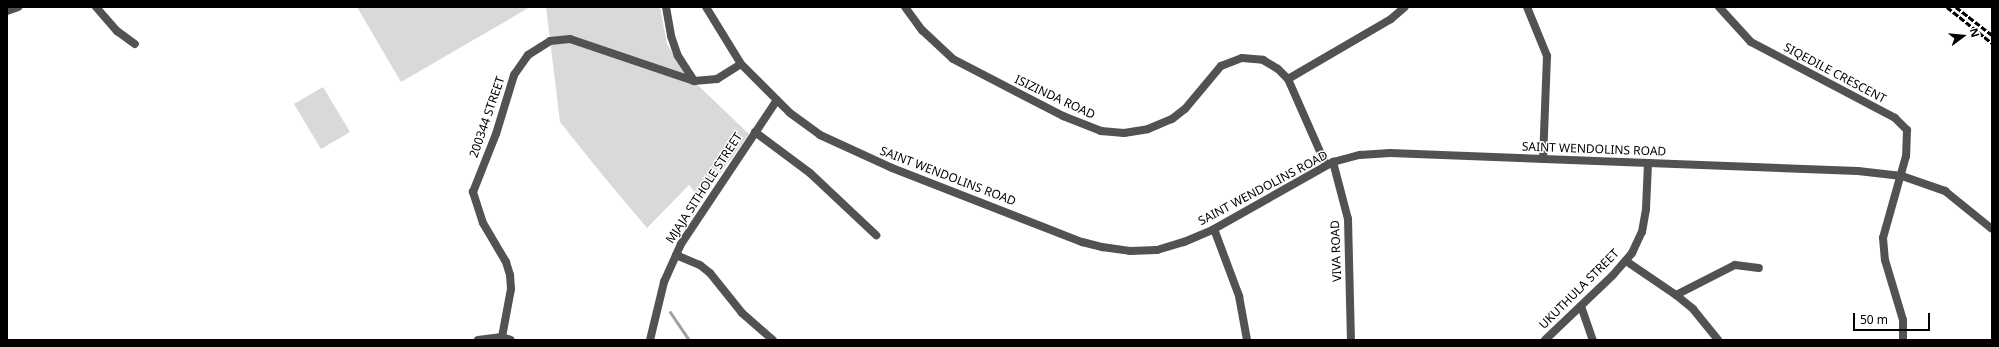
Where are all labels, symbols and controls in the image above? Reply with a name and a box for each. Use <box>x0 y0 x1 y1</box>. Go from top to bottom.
north arrow <box>1943 16 1983 56</box>
text: N <box>1967 26 1983 39</box>
street label: SIQEDILE CRESCENT <box>1781 40 1889 106</box>
street label: ISIZINDA ROAD <box>1012 72 1098 122</box>
street label: 200344 STREET <box>466 74 508 160</box>
street label: MJAJA SITHOLE STREET <box>663 130 745 246</box>
street label: SAINT WENDOLINS ROAD <box>1522 139 1666 159</box>
street label: SAINT WENDOLINS ROAD <box>878 143 1018 209</box>
street label: SAINT WENDOLINS ROAD <box>1196 148 1330 228</box>
street label: VIVA ROAD <box>1328 220 1344 282</box>
street label: UKUTHULA STREET <box>1536 246 1622 332</box>
scale bar <box>1855 305 1932 331</box>
text: 50 m <box>1860 311 1888 328</box>

